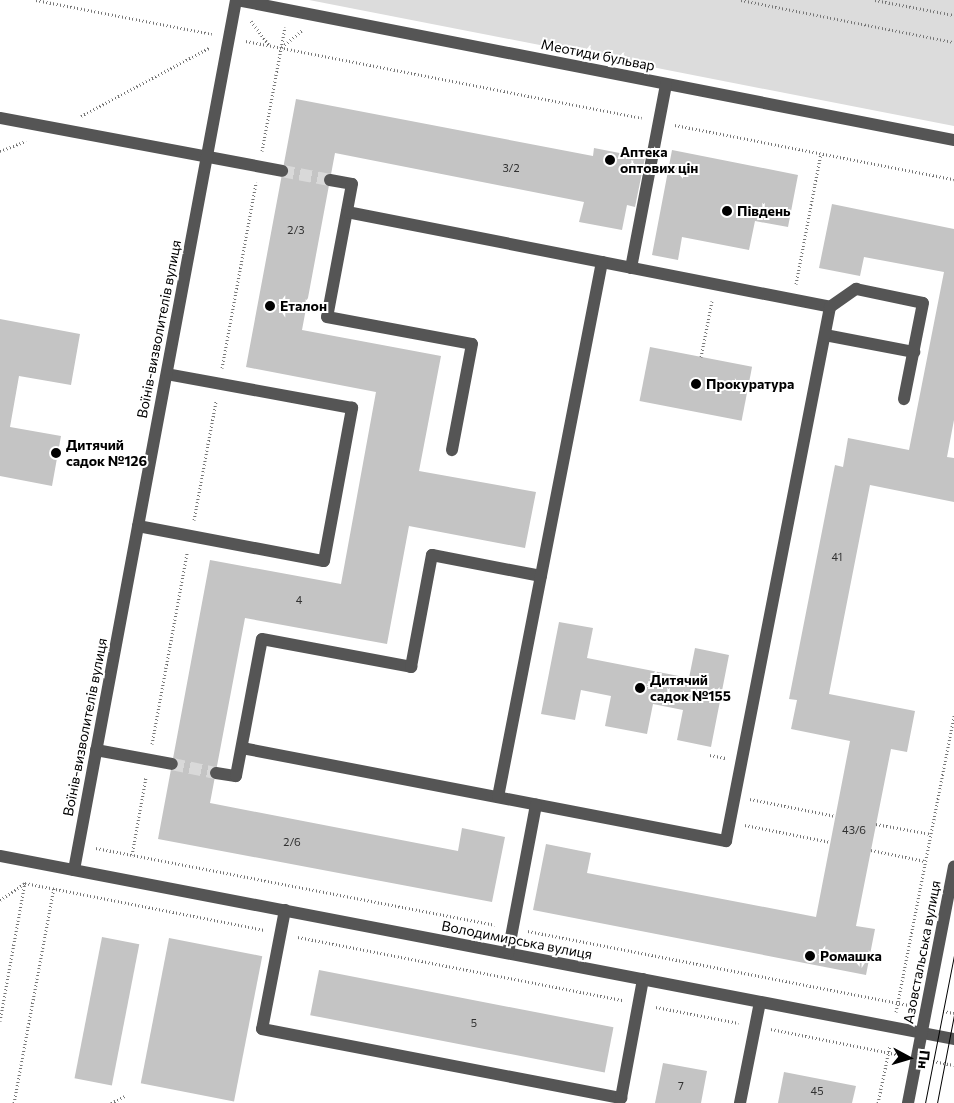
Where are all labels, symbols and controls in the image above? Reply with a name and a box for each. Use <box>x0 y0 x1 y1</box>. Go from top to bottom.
street label: Меотиди бульвар <box>540 36 656 74</box>
place label: Аптека оптових цін <box>620 144 698 176</box>
marker: Аптека оптових цін <box>604 154 616 166</box>
house number: 3/2 <box>502 161 520 175</box>
place label: Південь <box>737 203 791 219</box>
marker: Південь <box>721 205 733 217</box>
house number: 2/3 <box>287 223 305 237</box>
street label: Воїнів-визволителів вулиця <box>133 238 185 420</box>
place label: Еталон <box>280 298 327 314</box>
marker: Еталон <box>264 300 276 312</box>
place label: Прокуратура <box>706 376 794 392</box>
marker: Прокуратура <box>690 378 702 390</box>
place label: Дитячий садок №126 <box>66 437 147 470</box>
marker: Дитячий садок №126 <box>50 447 62 459</box>
house number: 41 <box>832 550 842 564</box>
house number: 4 <box>296 593 302 607</box>
street label: Воїнів-визволителів вулиця <box>59 636 111 818</box>
place label: Дитячий садок №155 <box>650 672 731 704</box>
marker: Дитячий садок №155 <box>634 682 646 694</box>
house number: 43/6 <box>842 823 866 837</box>
house number: 2/6 <box>283 835 301 849</box>
street label: Азовстальська вулиця <box>900 879 944 1025</box>
street label: Володимирська вулиця <box>440 917 594 963</box>
place label: Ромашка <box>820 948 882 964</box>
marker: Ромашка <box>804 950 816 962</box>
house number: 5 <box>471 1016 477 1030</box>
north arrow <box>884 1033 934 1083</box>
text: Пн <box>915 1050 934 1070</box>
house number: 7 <box>678 1079 684 1093</box>
house number: 45 <box>811 1084 823 1098</box>

